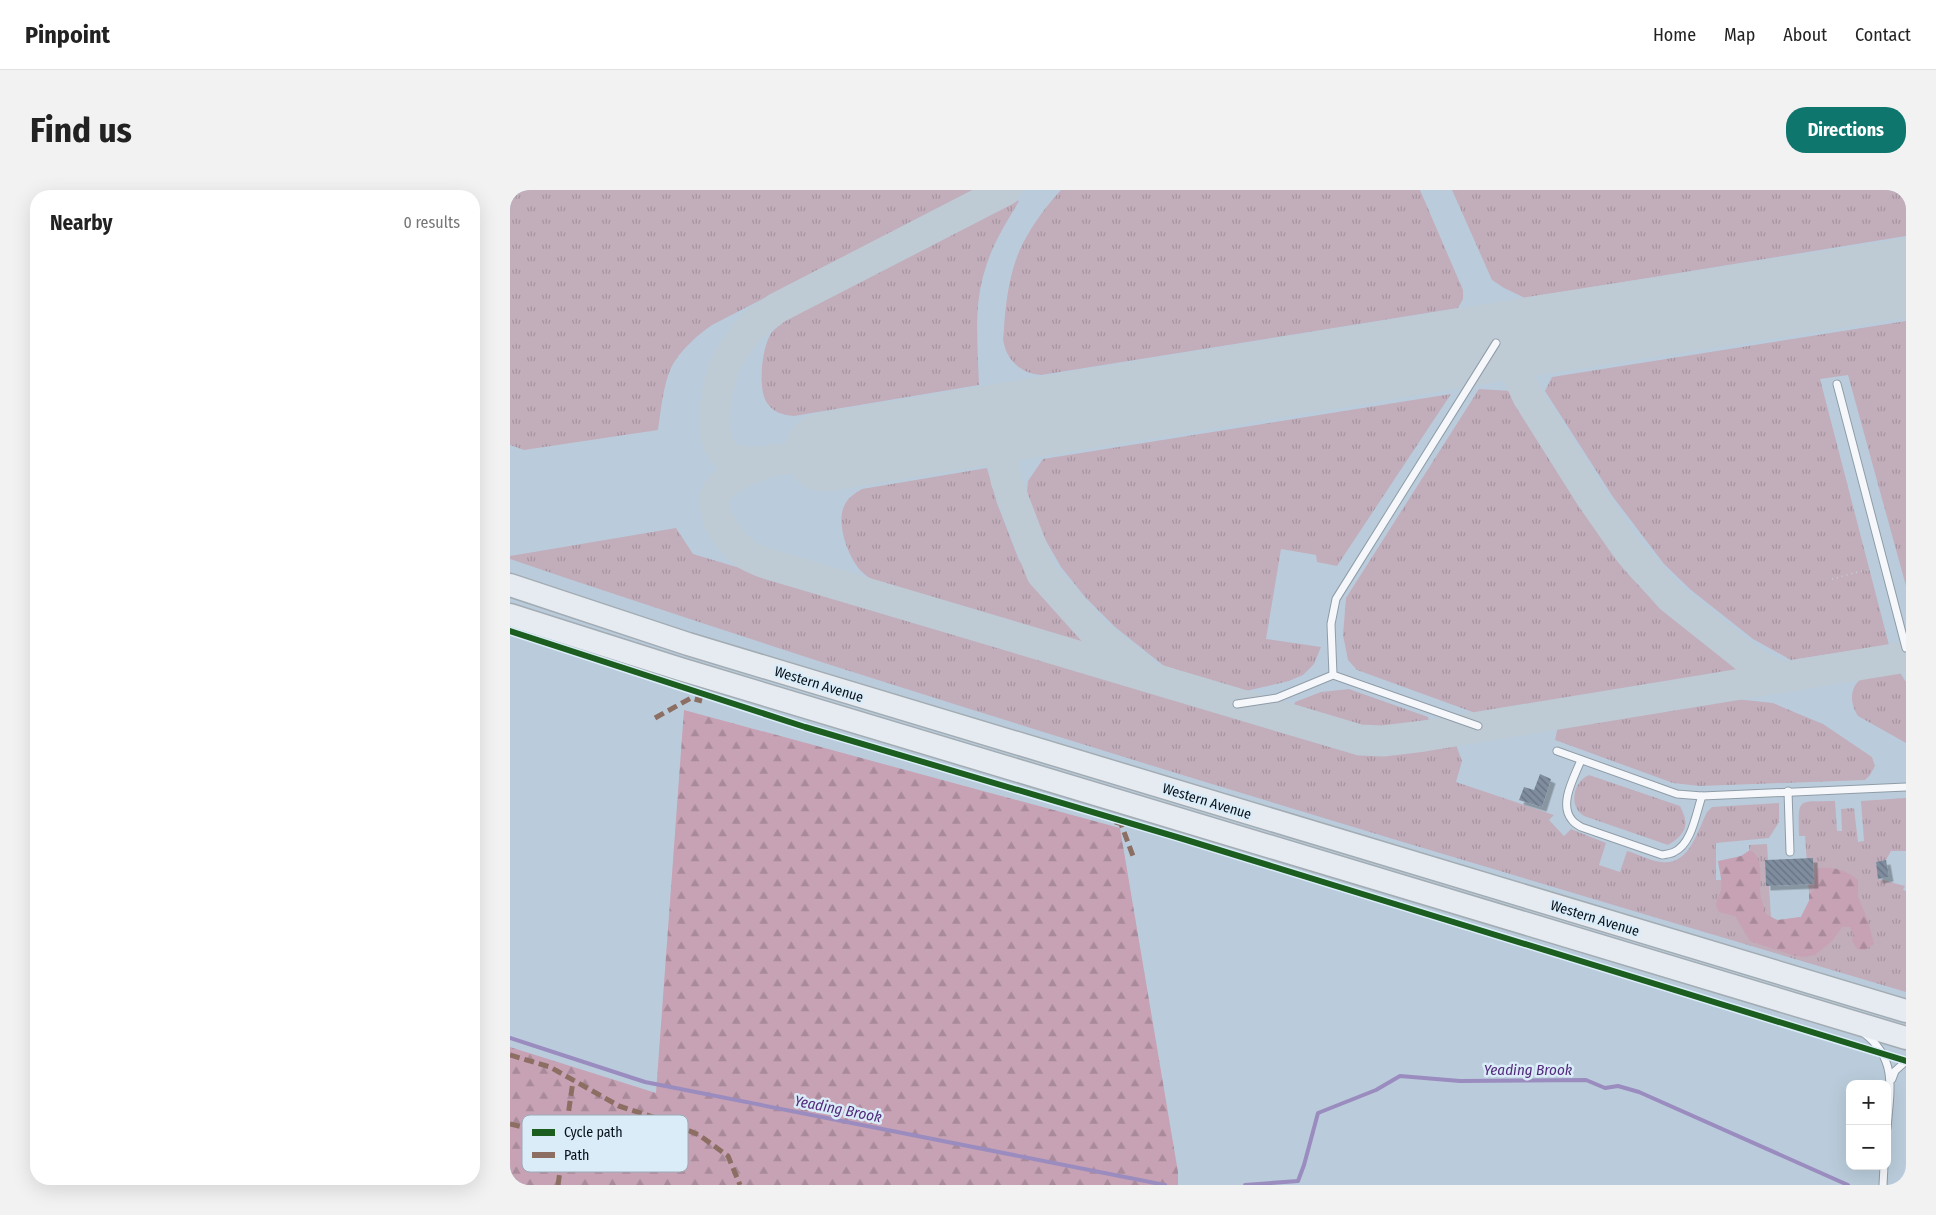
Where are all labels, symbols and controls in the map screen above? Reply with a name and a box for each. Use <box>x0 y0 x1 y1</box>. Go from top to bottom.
text: Pinpoint <box>25 21 110 49</box>
text: Home <box>1653 24 1696 46</box>
text: Map <box>1724 24 1755 46</box>
text: About <box>1783 24 1827 46</box>
text: Contact <box>1855 24 1911 46</box>
button: Directions <box>1786 107 1906 153</box>
text: Find us <box>30 109 132 151</box>
text: Nearby <box>50 210 112 236</box>
text: 0 results <box>403 213 460 232</box>
street label: Western Avenue <box>772 663 865 706</box>
street label: Western Avenue <box>1160 780 1253 823</box>
street label: Western Avenue <box>1548 897 1641 940</box>
water label: Yeading Brook <box>1484 1061 1573 1079</box>
map controls <box>1846 1080 1891 1170</box>
button: + <box>1846 1080 1891 1125</box>
water label: Yeading Brook <box>793 1092 884 1126</box>
legend <box>522 1115 688 1172</box>
text: Cycle path <box>564 1124 623 1141</box>
button: − <box>1846 1125 1891 1170</box>
text: Path <box>564 1147 589 1164</box>

